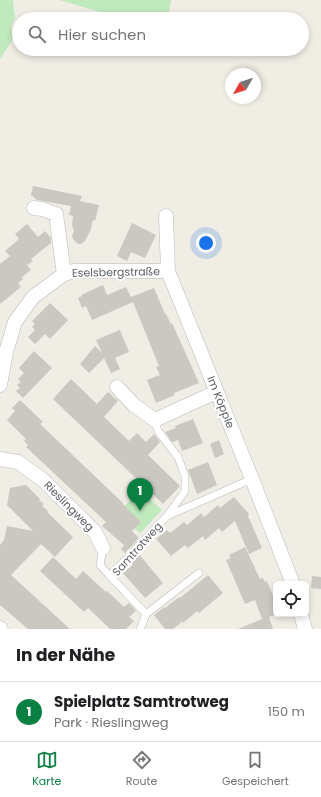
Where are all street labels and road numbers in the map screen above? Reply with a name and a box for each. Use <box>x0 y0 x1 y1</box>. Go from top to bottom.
street label: Eselsbergstraße <box>72 263 160 281</box>
street label: Im Köpple <box>203 374 239 431</box>
street label: Rieslingweg <box>40 477 98 535</box>
street label: Samtrotweg <box>108 519 166 579</box>

